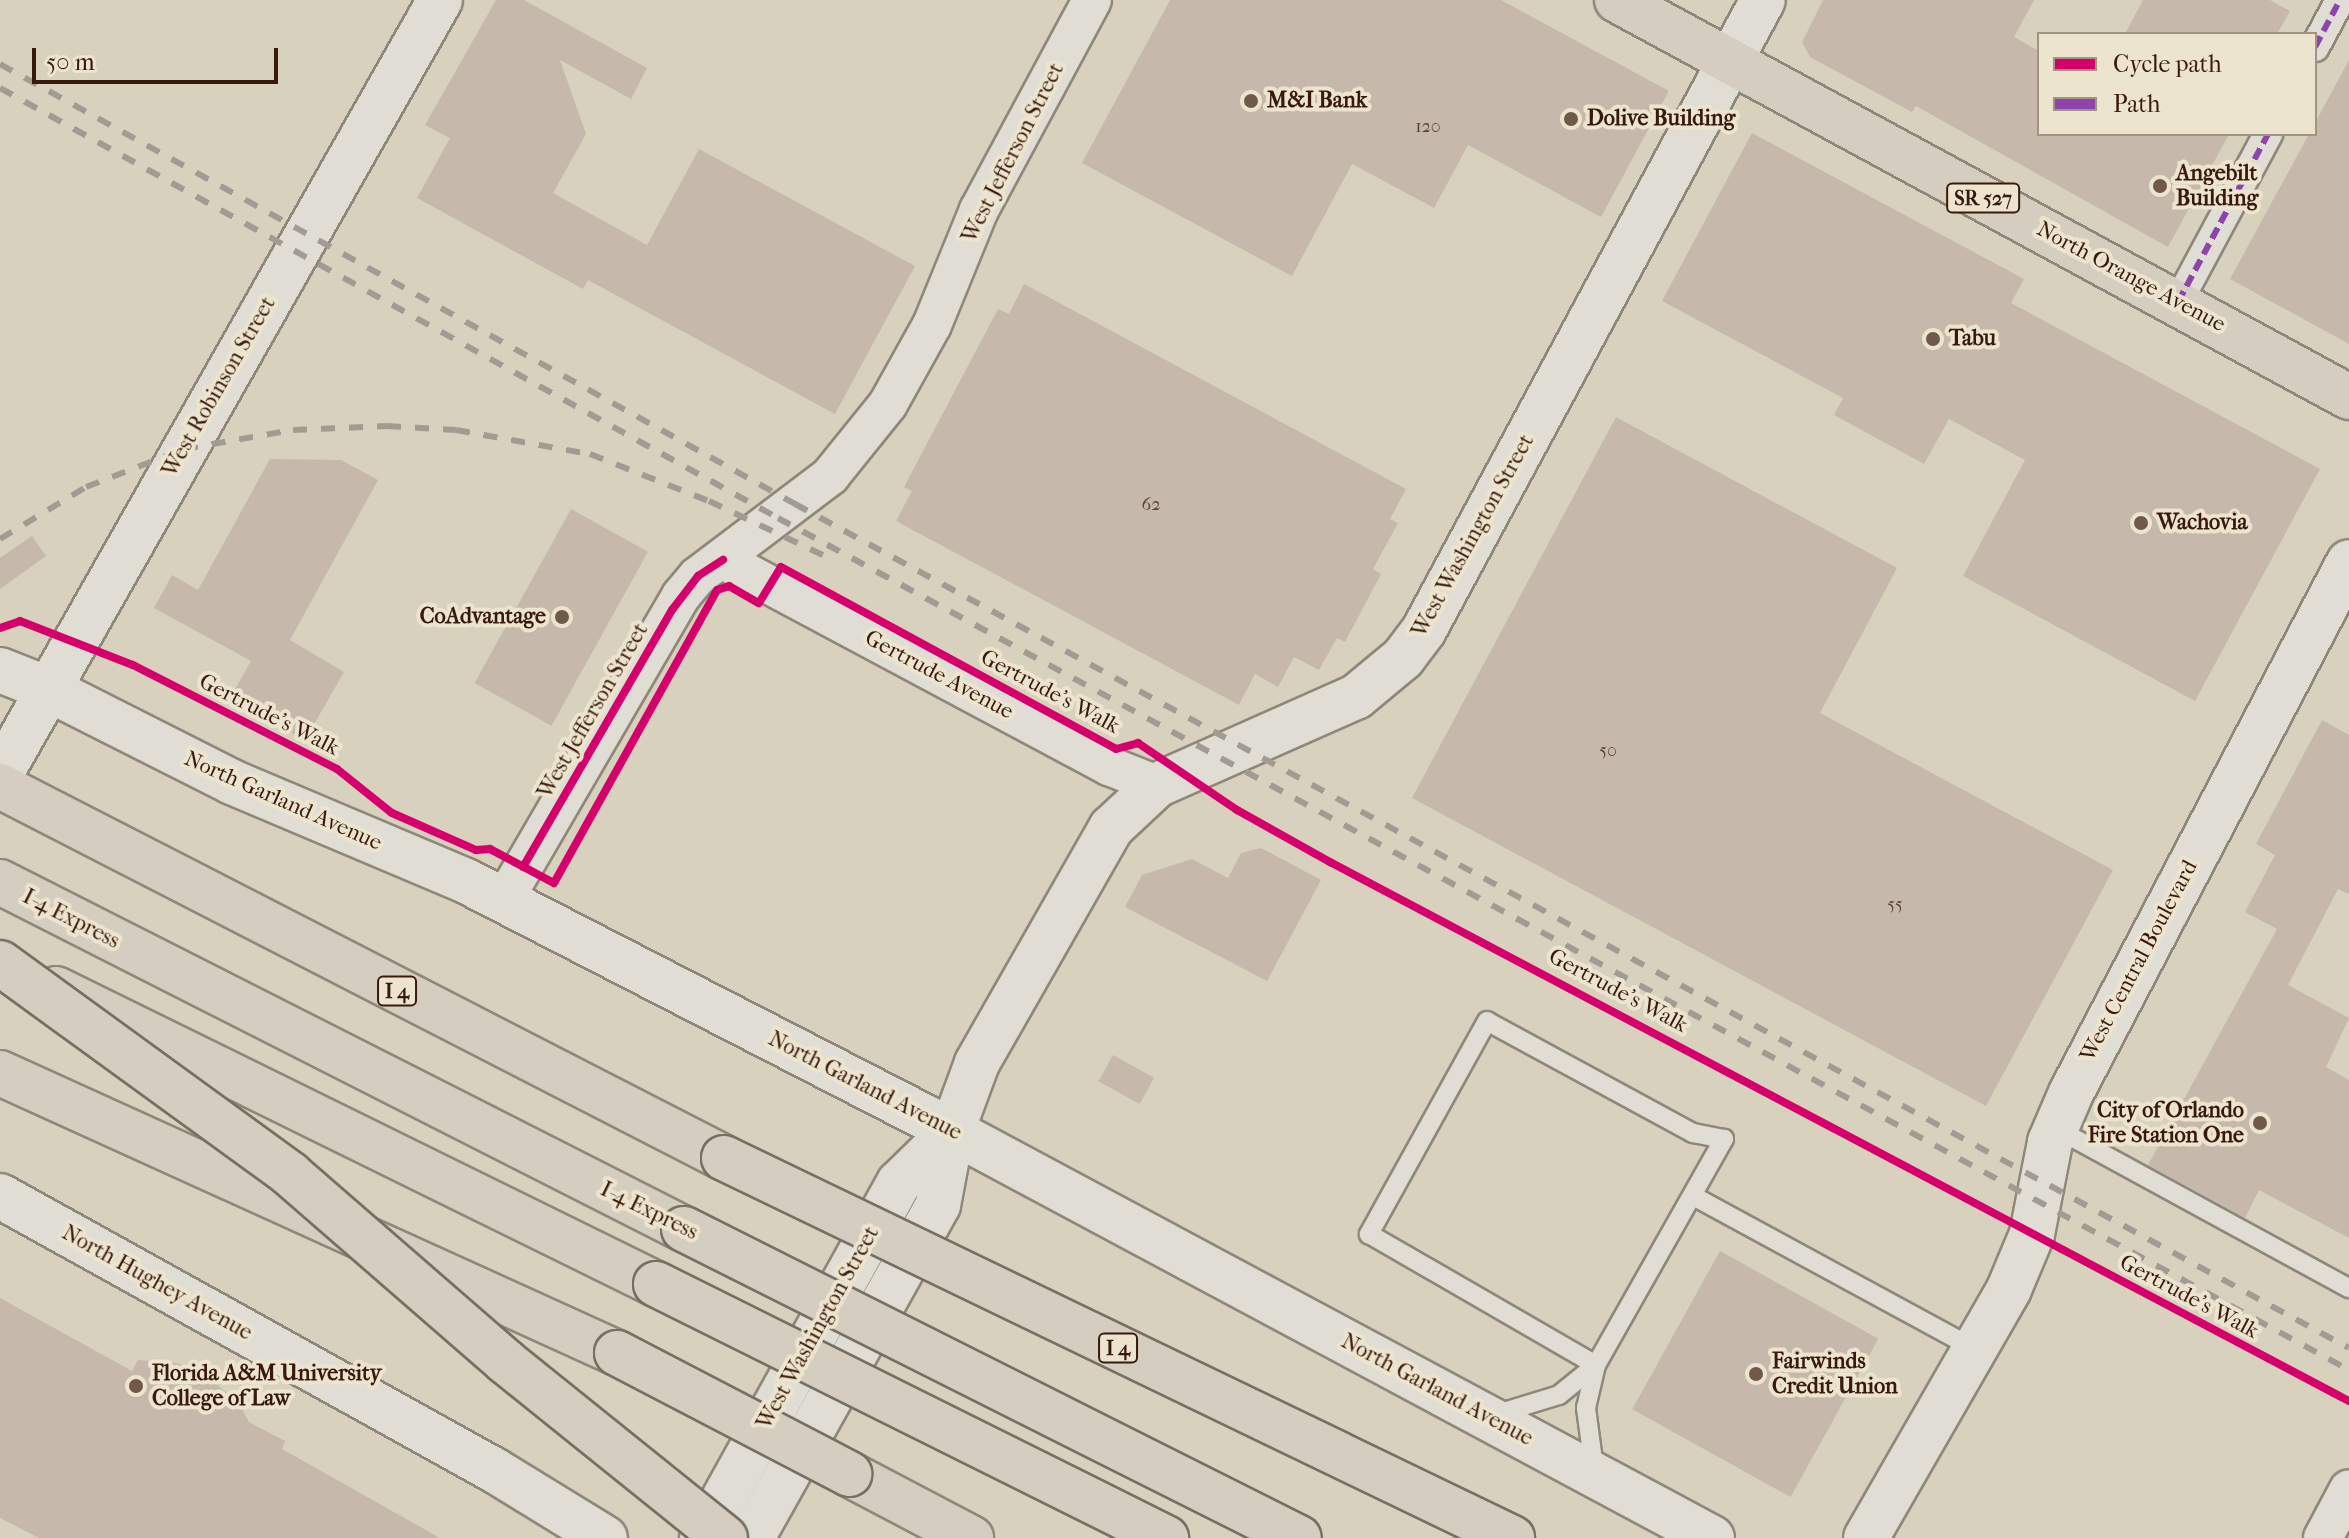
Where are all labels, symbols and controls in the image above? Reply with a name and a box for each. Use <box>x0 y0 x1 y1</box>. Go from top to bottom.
scale bar <box>36 32 282 82</box>
legend <box>2037 32 2317 136</box>
text: 50 m <box>46 48 95 76</box>
text: Cycle path <box>2113 50 2222 78</box>
street label: West Jefferson Street <box>956 59 1070 247</box>
place label: M&I Bank <box>1267 88 1367 114</box>
text: Path <box>2113 90 2160 118</box>
marker: M&I Bank <box>1242 92 1260 110</box>
place label: Dolive Building <box>1587 106 1735 132</box>
marker: Dolive Building <box>1562 110 1580 128</box>
house number: 120 <box>1415 116 1441 138</box>
place label: Angebilt Building <box>2176 160 2258 212</box>
marker: Angebilt Building <box>2151 177 2169 195</box>
road number: SR 527 <box>1945 182 2021 214</box>
street label: North Orange Avenue <box>2032 216 2230 338</box>
street label: West Robinson Street <box>157 292 281 482</box>
place label: Tabu <box>1949 326 1996 352</box>
marker: Tabu <box>1924 330 1942 348</box>
street label: West Washington Street <box>1406 430 1540 642</box>
house number: 62 <box>1141 494 1161 516</box>
place label: Wachovia <box>2157 510 2248 536</box>
marker: Wachovia <box>2132 514 2150 532</box>
place label: CoAdvantage <box>420 604 546 630</box>
marker: CoAdvantage <box>553 608 571 626</box>
street label: West Jefferson Street <box>532 619 654 803</box>
street label: Gertrude Avenue <box>860 625 1018 725</box>
street label: Gertrude's Walk <box>976 644 1124 740</box>
street label: Gertrude's Walk <box>195 668 343 762</box>
house number: 50 <box>1599 740 1617 762</box>
street label: North Garland Avenue <box>180 746 386 856</box>
street label: West Central Boulevard <box>2075 856 2203 1066</box>
street label: I-4 Express <box>18 883 124 955</box>
house number: 55 <box>1887 894 1903 916</box>
street label: Gertrude's Walk <box>1544 943 1692 1039</box>
road number: I 4 <box>377 975 417 1007</box>
street label: North Garland Avenue <box>764 1026 966 1146</box>
place label: City of Orlando Fire Station One <box>2088 1097 2244 1148</box>
marker: City of Orlando Fire Station One <box>2251 1114 2269 1132</box>
street label: I-4 Express <box>596 1176 702 1246</box>
street label: North Hughey Avenue <box>57 1220 257 1346</box>
street label: West Washington Street <box>751 1222 885 1434</box>
street label: Gertrude's Walk <box>2115 1249 2263 1345</box>
street label: North Garland Avenue <box>1337 1328 1537 1452</box>
road number: I 4 <box>1098 1332 1138 1364</box>
place label: Fairwinds Credit Union <box>1772 1348 1898 1400</box>
place label: Florida A&M University College of Law <box>152 1360 382 1412</box>
marker: Fairwinds Credit Union <box>1747 1365 1765 1383</box>
marker: Florida A&M University College of Law <box>127 1377 145 1395</box>

